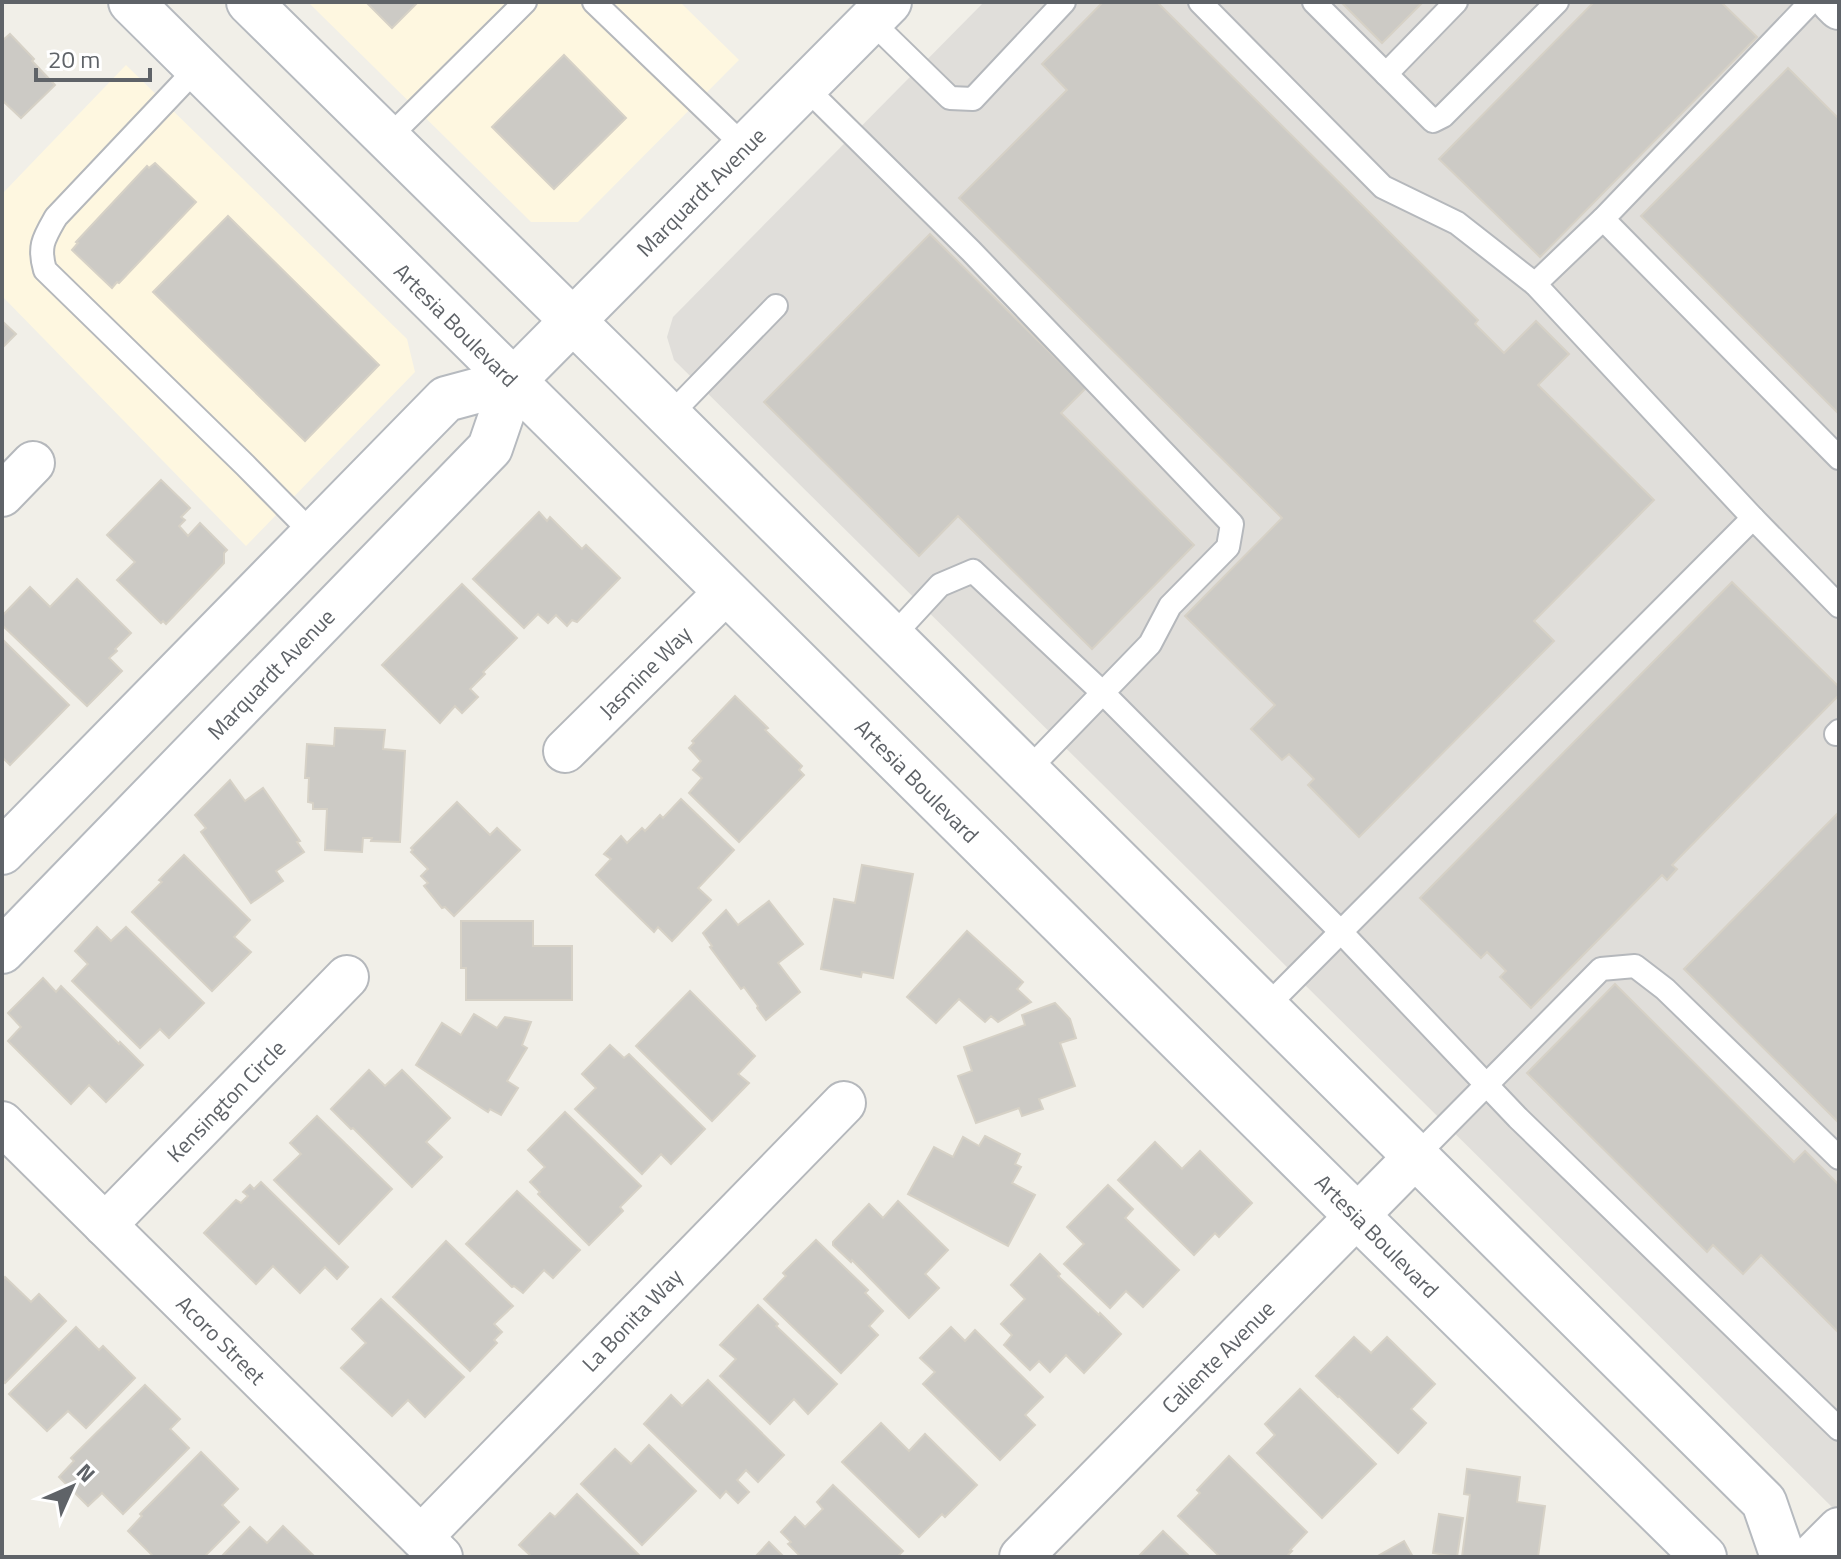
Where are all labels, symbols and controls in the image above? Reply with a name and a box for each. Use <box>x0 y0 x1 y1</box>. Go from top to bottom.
scale bar <box>36 32 150 82</box>
text: 20 m <box>48 41 100 77</box>
street label: Marquardt Avenue <box>628 119 774 265</box>
street label: Artesia Boulevard <box>386 255 526 395</box>
street label: Marquardt Avenue <box>199 601 343 747</box>
street label: Jasmine Way <box>591 618 699 726</box>
street label: Artesia Boulevard <box>847 711 987 851</box>
street label: Kensington Circle <box>158 1032 294 1170</box>
street label: Artesia Boulevard <box>1307 1166 1447 1306</box>
street label: La Bonita Way <box>574 1260 690 1379</box>
street label: Acoro Street <box>168 1287 274 1393</box>
street label: Caliente Avenue <box>1154 1293 1282 1421</box>
north arrow <box>32 1447 112 1527</box>
text: N <box>69 1455 104 1490</box>

